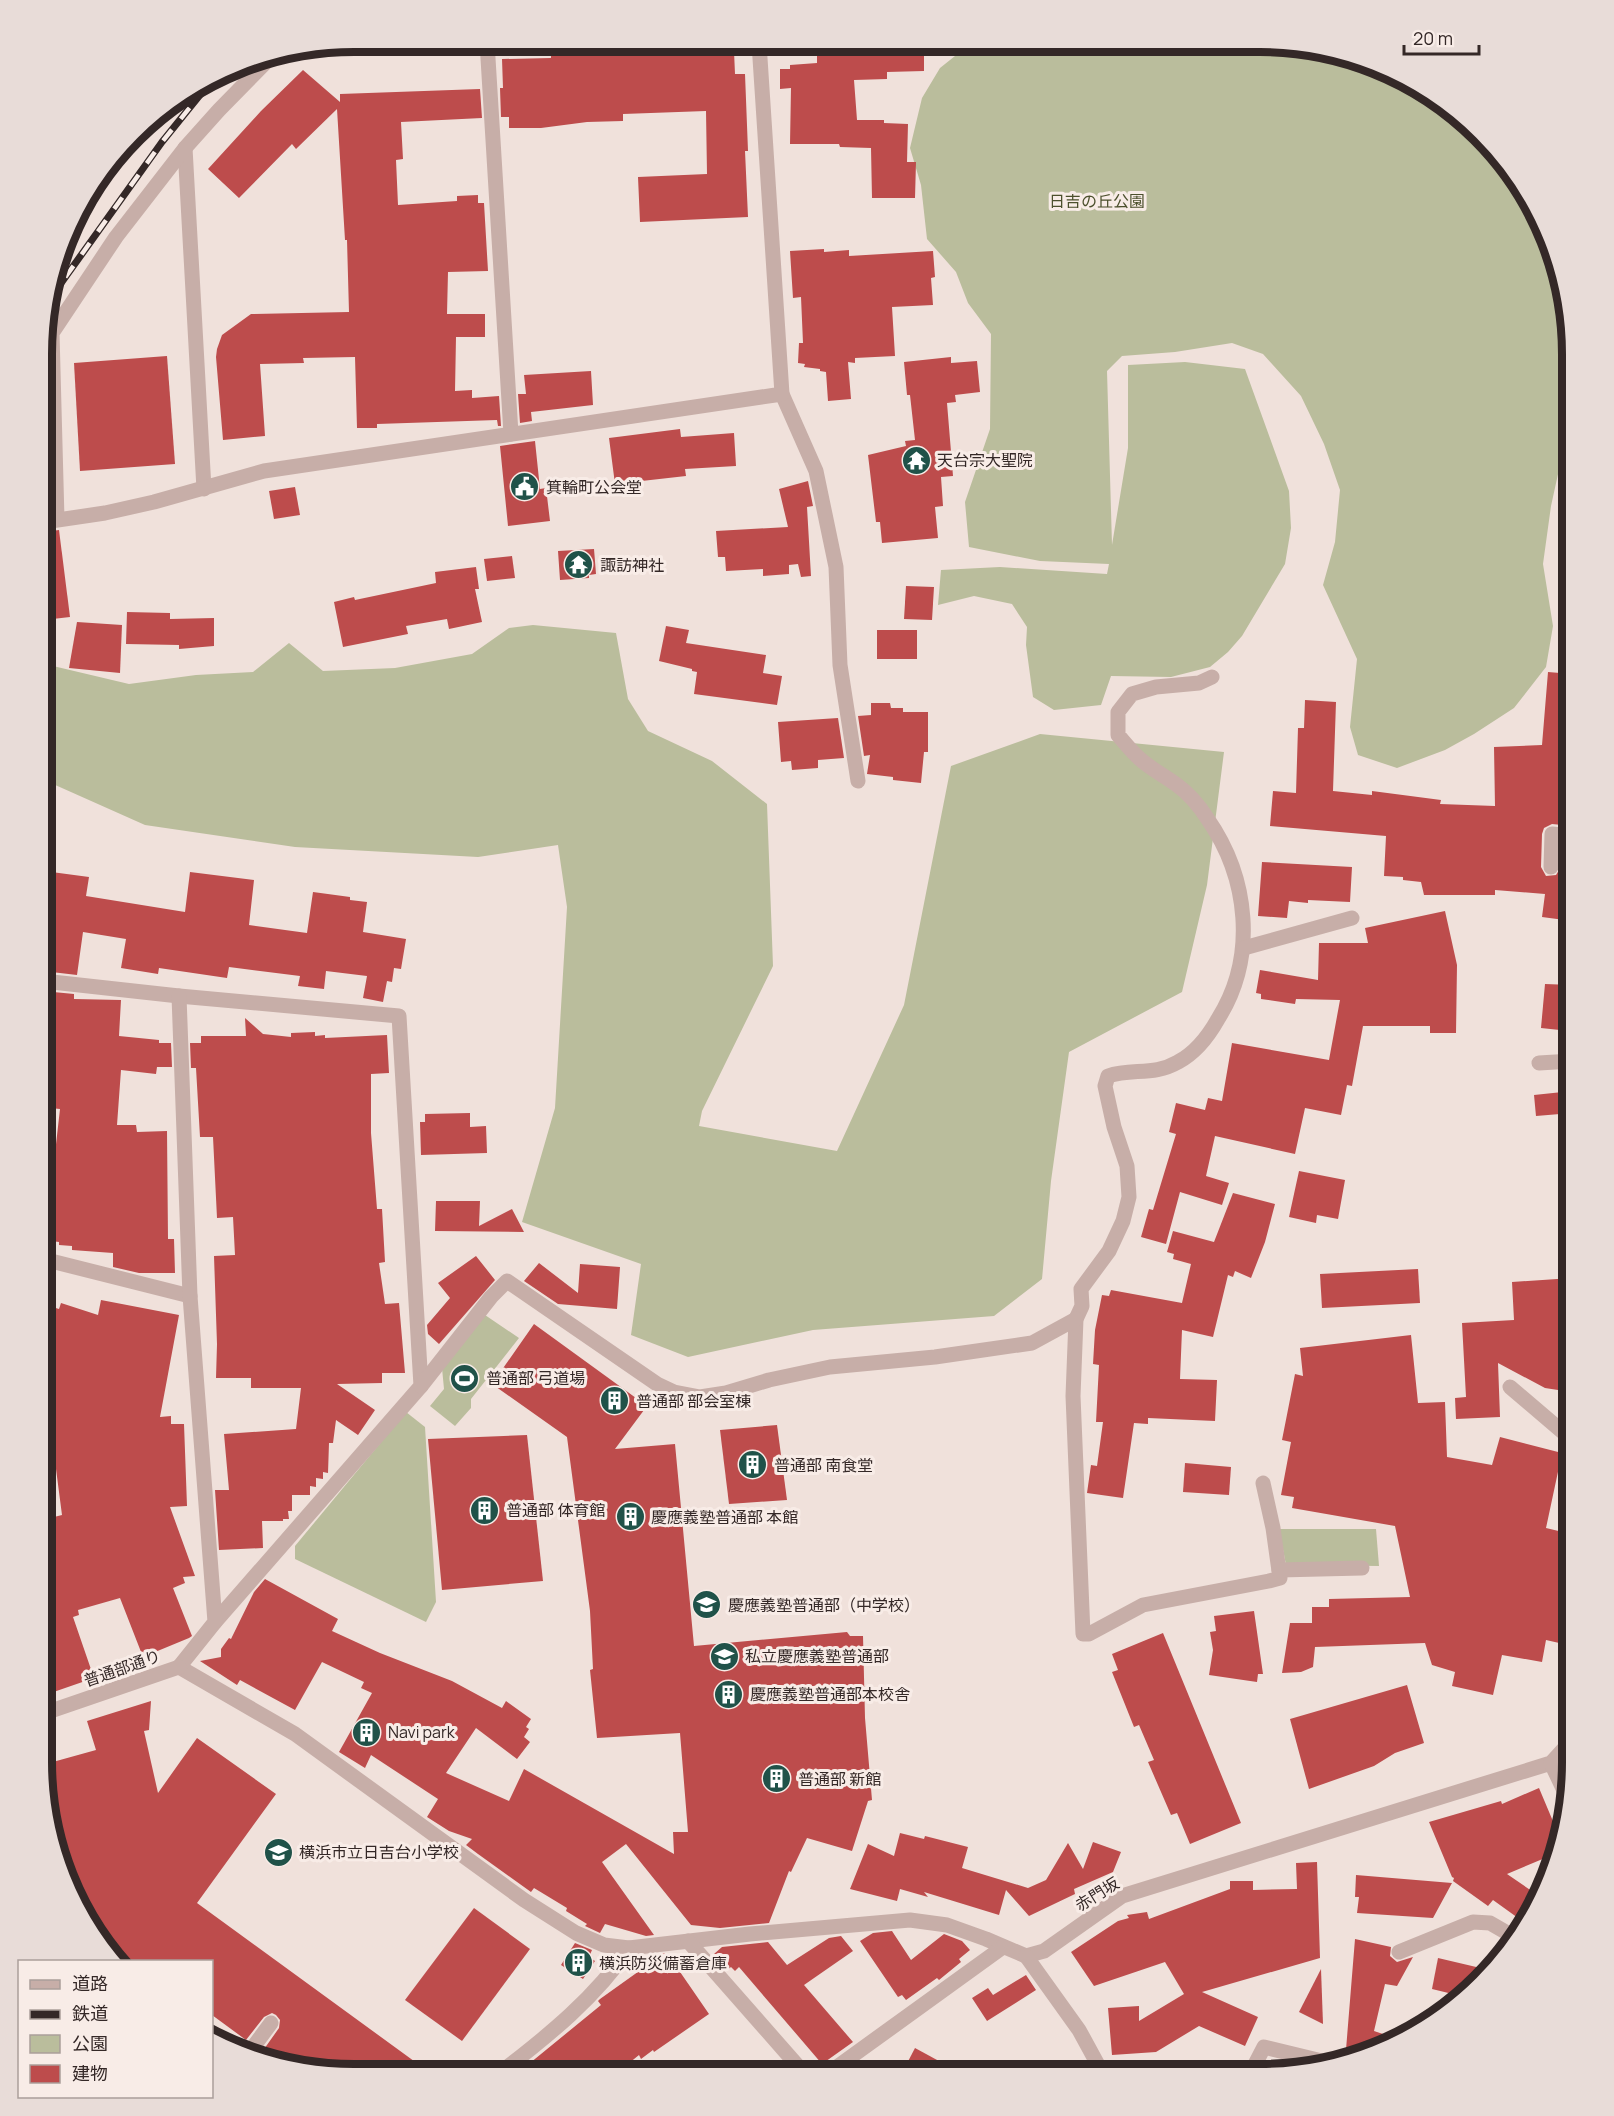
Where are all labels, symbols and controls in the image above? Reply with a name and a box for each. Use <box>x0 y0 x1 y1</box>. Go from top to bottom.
scale bar <box>1404 18 1479 56</box>
text: 20 m <box>1413 26 1453 50</box>
park label: 日吉の丘公園 <box>1049 190 1145 212</box>
temple icon: 天台宗大聖院 <box>900 444 932 476</box>
place label: 天台宗大聖院 <box>937 449 1033 471</box>
public building icon: 箕輪町公会堂 <box>509 471 541 503</box>
place label: 箕輪町公会堂 <box>546 476 642 498</box>
temple icon: 諏訪神社 <box>563 549 595 581</box>
place label: 諏訪神社 <box>600 554 664 576</box>
sports icon: 普通部 弓道場 <box>449 1362 481 1394</box>
place label: 普通部 弓道場 <box>486 1367 585 1389</box>
building icon: 普通部 部会室棟 <box>599 1385 631 1417</box>
place label: 普通部 部会室棟 <box>636 1390 751 1412</box>
building icon: 普通部 南食堂 <box>737 1449 769 1481</box>
place label: 普通部 南食堂 <box>774 1454 873 1476</box>
building icon: 普通部 体育館 <box>469 1494 501 1526</box>
place label: 普通部 体育館 <box>506 1499 605 1521</box>
building icon: 慶應義塾普通部 本館 <box>614 1501 646 1533</box>
place label: 慶應義塾普通部 本館 <box>651 1506 798 1528</box>
school or university icon: 慶應義塾普通部（中学校） <box>691 1589 723 1621</box>
place label: 慶應義塾普通部（中学校） <box>728 1594 920 1616</box>
school or university icon: 私立慶應義塾普通部 <box>708 1640 740 1672</box>
street label: 普通部通り <box>81 1645 163 1691</box>
place label: 私立慶應義塾普通部 <box>745 1645 889 1667</box>
building icon: 慶應義塾普通部本校舎 <box>713 1678 745 1710</box>
place label: 慶應義塾普通部本校舎 <box>750 1683 910 1705</box>
building icon: Navi park <box>351 1716 383 1748</box>
place label: Navi park <box>388 1721 456 1743</box>
building icon: 普通部 新館 <box>761 1763 793 1795</box>
place label: 普通部 新館 <box>798 1768 881 1790</box>
school or university icon: 横浜市立日吉台小学校 <box>262 1836 294 1868</box>
place label: 横浜市立日吉台小学校 <box>299 1841 459 1863</box>
street label: 赤門坂 <box>1071 1872 1123 1916</box>
building icon: 横浜防災備蓄倉庫 <box>562 1947 594 1979</box>
place label: 横浜防災備蓄倉庫 <box>599 1952 727 1974</box>
legend <box>18 1960 213 2098</box>
text: 道路 <box>72 1971 108 1995</box>
text: 鉄道 <box>72 2001 108 2025</box>
text: 公園 <box>72 2031 108 2055</box>
text: 建物 <box>72 2061 108 2085</box>

